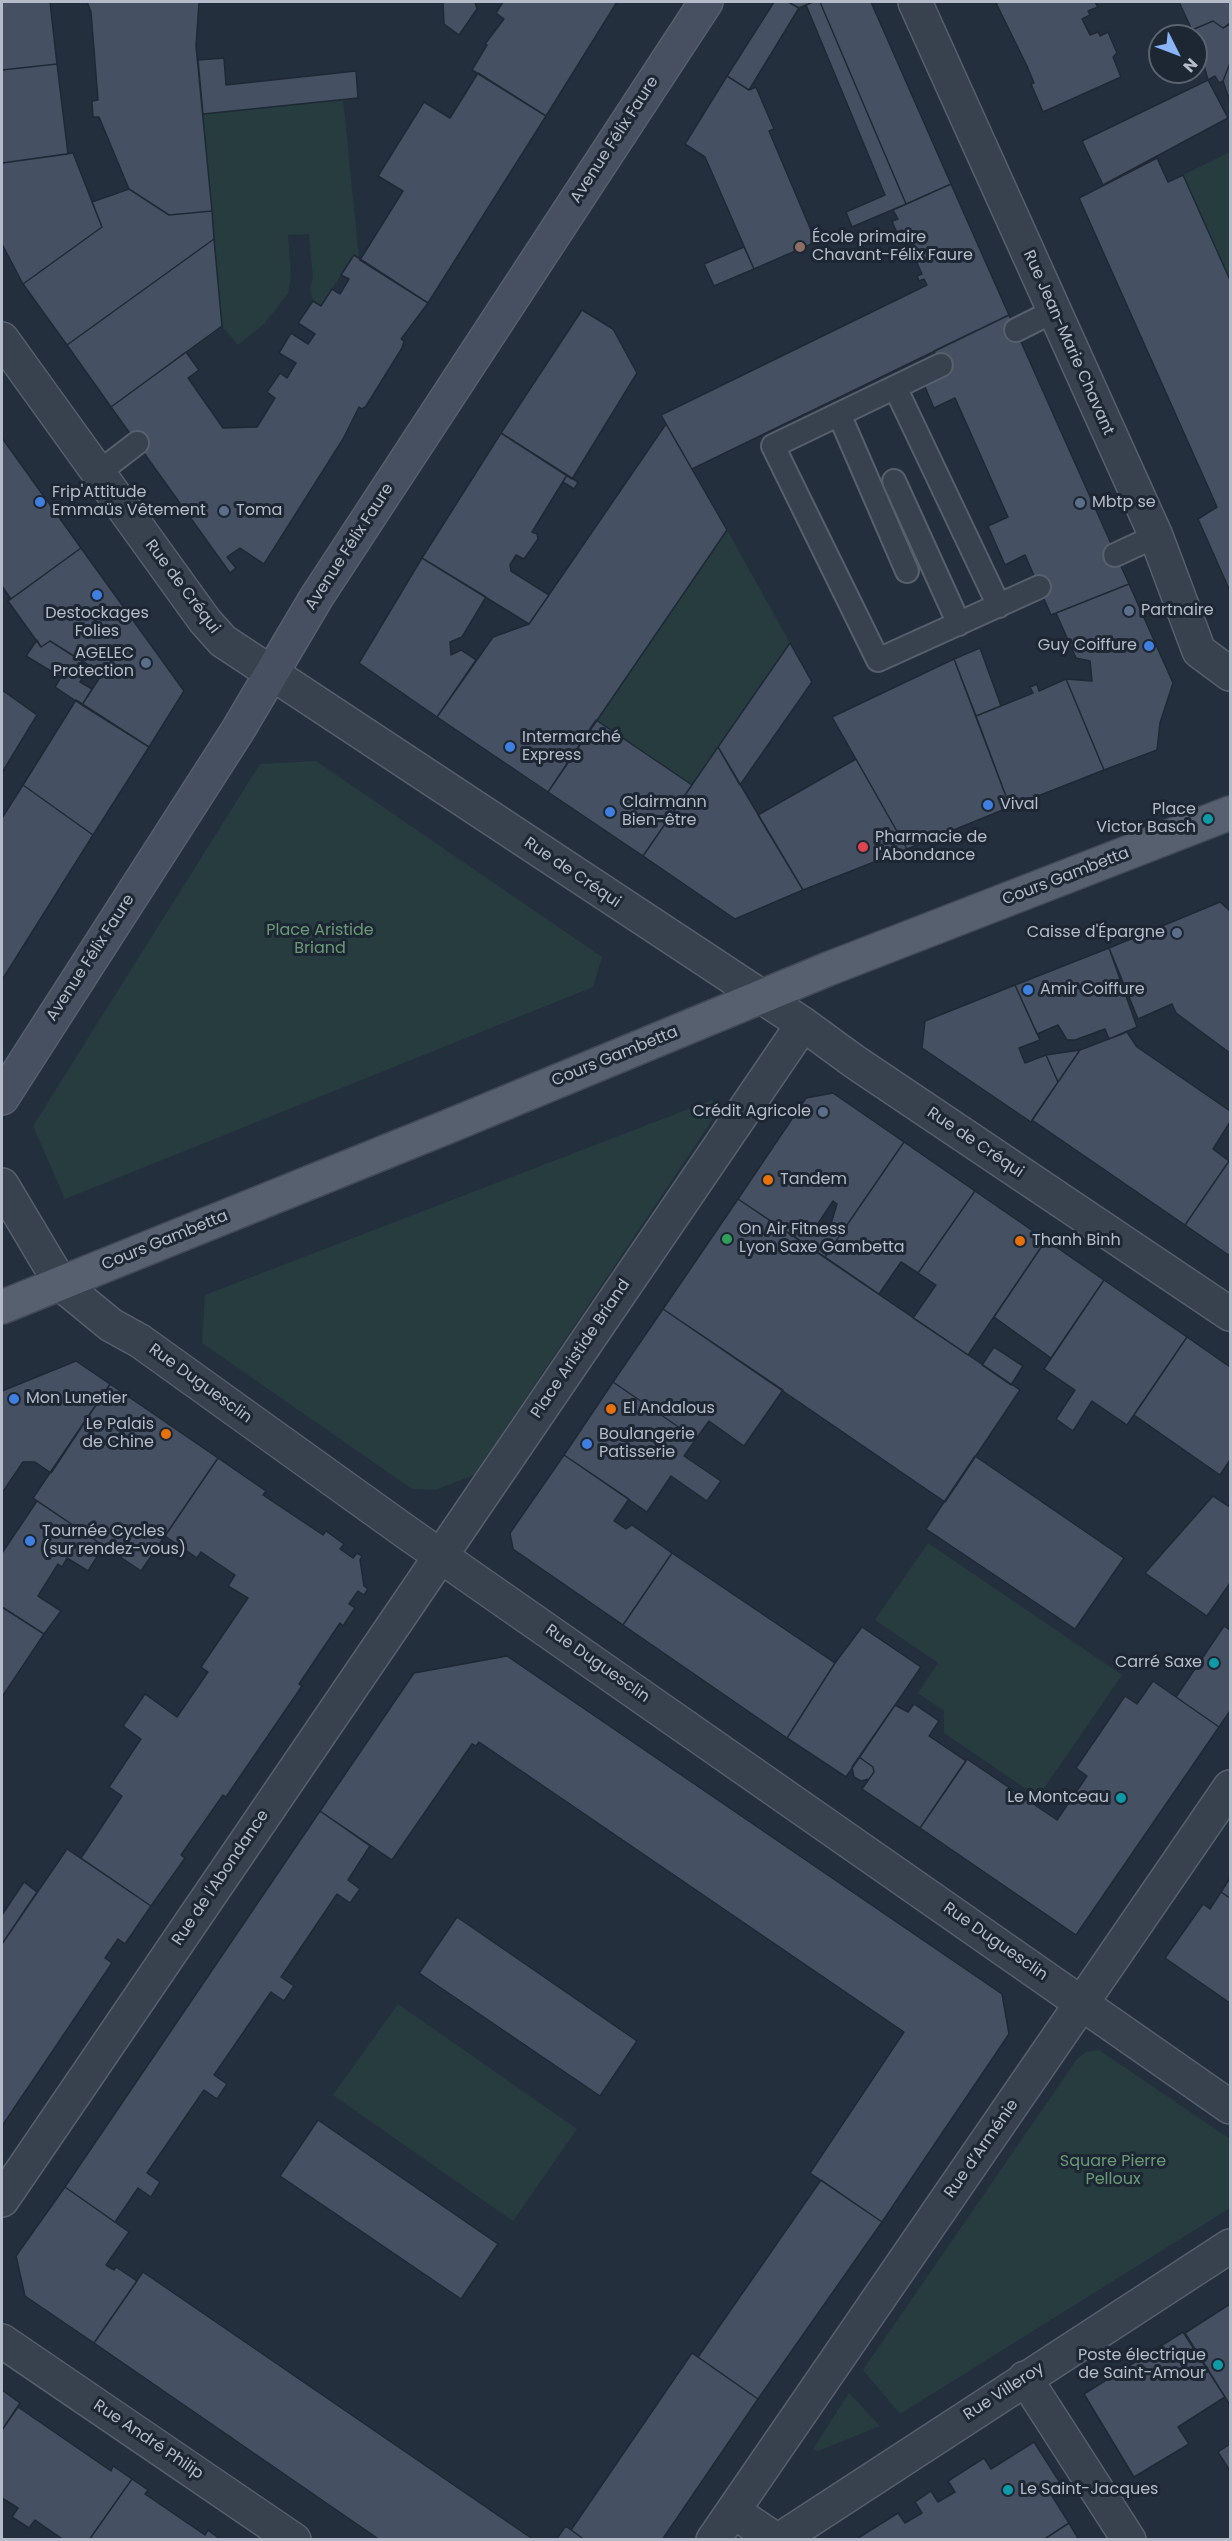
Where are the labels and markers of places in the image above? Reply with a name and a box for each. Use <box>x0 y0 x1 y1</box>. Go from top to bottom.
place label: École primaire Chavant-Félix Faure <box>812 228 973 266</box>
marker: École primaire Chavant-Félix Faure <box>793 240 807 254</box>
place label: Frip'Attitude Emmaüs Vêtement <box>52 483 206 521</box>
place label: Mbtp se <box>1092 493 1156 513</box>
marker: Frip'Attitude Emmaüs Vêtement <box>33 495 47 509</box>
marker: Mbtp se <box>1073 496 1087 510</box>
place label: Toma <box>236 501 282 521</box>
marker: Toma <box>217 504 231 518</box>
marker: Destockages Folies <box>90 588 104 602</box>
place label: Partnaire <box>1141 601 1214 621</box>
place label: Destockages Folies <box>45 604 149 642</box>
marker: Partnaire <box>1122 604 1136 618</box>
place label: Guy Coiffure <box>1038 636 1137 656</box>
marker: Guy Coiffure <box>1142 639 1156 653</box>
place label: AGELEC Protection <box>53 644 134 682</box>
marker: AGELEC Protection <box>139 656 153 670</box>
place label: Intermarché Express <box>522 728 621 766</box>
marker: Intermarché Express <box>503 740 517 754</box>
place label: Clairmann Bien-être <box>622 793 707 831</box>
place label: Vival <box>1000 795 1038 815</box>
marker: Vival <box>981 798 995 812</box>
place label: Place Victor Basch <box>1096 800 1196 838</box>
marker: Clairmann Bien-être <box>603 805 617 819</box>
marker: Place Victor Basch <box>1201 812 1215 826</box>
place label: Pharmacie de l'Abondance <box>875 828 987 866</box>
marker: Pharmacie de l'Abondance <box>856 840 870 854</box>
place label: Caisse d'Épargne <box>1027 923 1165 943</box>
marker: Caisse d'Épargne <box>1170 926 1184 940</box>
place label: Amir Coiffure <box>1040 980 1145 1000</box>
marker: Amir Coiffure <box>1021 983 1035 997</box>
place label: Crédit Agricole <box>693 1102 811 1122</box>
marker: Crédit Agricole <box>816 1105 830 1119</box>
place label: Tandem <box>780 1170 847 1190</box>
marker: Tandem <box>761 1173 775 1187</box>
place label: On Air Fitness Lyon Saxe Gambetta <box>739 1220 905 1258</box>
place label: Thanh Binh <box>1032 1231 1121 1251</box>
marker: On Air Fitness Lyon Saxe Gambetta <box>720 1232 734 1246</box>
marker: Thanh Binh <box>1013 1234 1027 1248</box>
place label: Mon Lunetier <box>26 1389 127 1409</box>
marker: Mon Lunetier <box>7 1392 21 1406</box>
place label: El Andalous <box>623 1399 715 1419</box>
marker: El Andalous <box>604 1402 618 1416</box>
place label: Le Palais de Chine <box>82 1415 154 1453</box>
place label: Boulangerie Patisserie <box>599 1425 695 1463</box>
marker: Le Palais de Chine <box>159 1427 173 1441</box>
marker: Boulangerie Patisserie <box>580 1437 594 1451</box>
place label: Tournée Cycles (sur rendez-vous) <box>42 1522 186 1560</box>
marker: Tournée Cycles (sur rendez-vous) <box>23 1534 37 1548</box>
place label: Carré Saxe <box>1115 1653 1202 1673</box>
marker: Carré Saxe <box>1207 1656 1221 1670</box>
place label: Le Montceau <box>1007 1788 1109 1808</box>
marker: Le Montceau <box>1114 1791 1128 1805</box>
place label: Poste électrique de Saint-Amour <box>1078 2346 1206 2384</box>
marker: Poste électrique de Saint-Amour <box>1211 2358 1225 2372</box>
place label: Le Saint-Jacques <box>1020 2480 1158 2500</box>
marker: Le Saint-Jacques <box>1001 2483 1015 2497</box>

